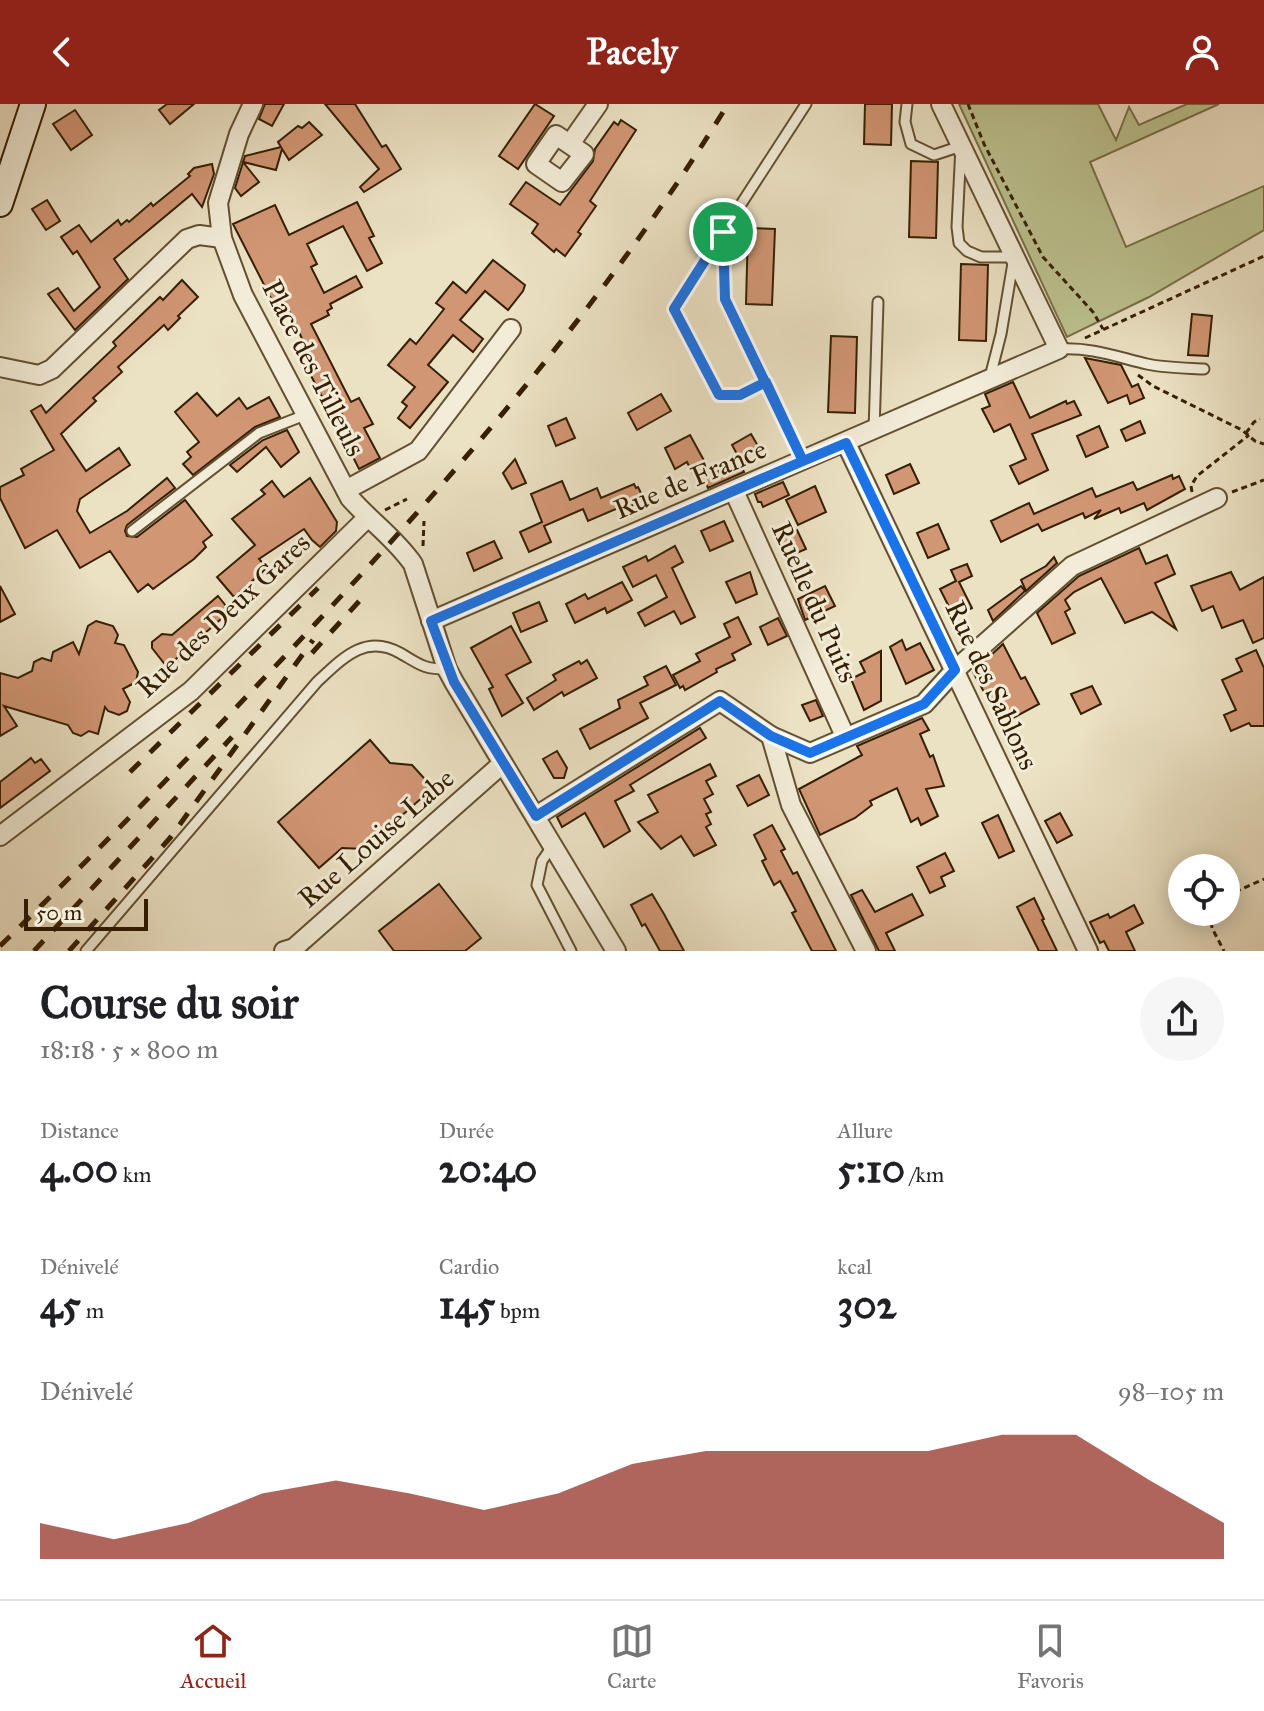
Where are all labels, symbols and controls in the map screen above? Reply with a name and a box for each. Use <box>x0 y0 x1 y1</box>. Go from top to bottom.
icon: back <box>40 30 84 74</box>
text: Pacely <box>586 30 678 74</box>
icon: person <box>1180 30 1224 74</box>
pin <box>689 198 757 266</box>
icon: arrive <box>701 210 745 254</box>
street label: Place des Tilleuls <box>255 274 373 462</box>
street label: Rue de France <box>608 431 772 527</box>
street label: Ruelle du Puits <box>764 516 866 688</box>
street label: Rue des Deux Gares <box>129 525 317 705</box>
street label: Rue des Sablons <box>938 595 1046 775</box>
street label: Rue Louise Labe <box>291 761 461 915</box>
map controls <box>1168 854 1240 926</box>
button: locate <box>1168 854 1240 926</box>
scale bar <box>24 895 148 931</box>
text: 50 m <box>36 899 82 926</box>
text: Course du soir <box>40 976 298 1030</box>
button: share <box>1140 977 1224 1061</box>
text: 18:18 · 5 × 800 m <box>40 1033 218 1065</box>
text: Distance <box>40 1117 119 1144</box>
text: Durée <box>439 1117 494 1144</box>
text: Allure <box>837 1117 893 1144</box>
text: 4.00 <box>40 1144 118 1193</box>
text: 20:40 <box>439 1144 537 1193</box>
text: 5:10 <box>837 1144 905 1193</box>
text: km <box>118 1161 152 1188</box>
text: /km <box>905 1161 944 1188</box>
text: Dénivelé <box>40 1253 119 1280</box>
text: Cardio <box>439 1253 499 1280</box>
text: kcal <box>837 1253 872 1280</box>
text: 45 <box>40 1280 81 1329</box>
text: 145 <box>439 1280 495 1329</box>
text: 302 <box>837 1280 896 1329</box>
text: m <box>81 1297 104 1324</box>
text: bpm <box>495 1297 540 1324</box>
text: Dénivelé <box>40 1375 133 1407</box>
text: 98–105 m <box>1118 1375 1224 1407</box>
tab: Accueil <box>180 1619 246 1694</box>
tab: Carte <box>607 1619 656 1694</box>
tab: Favoris <box>1017 1619 1084 1694</box>

